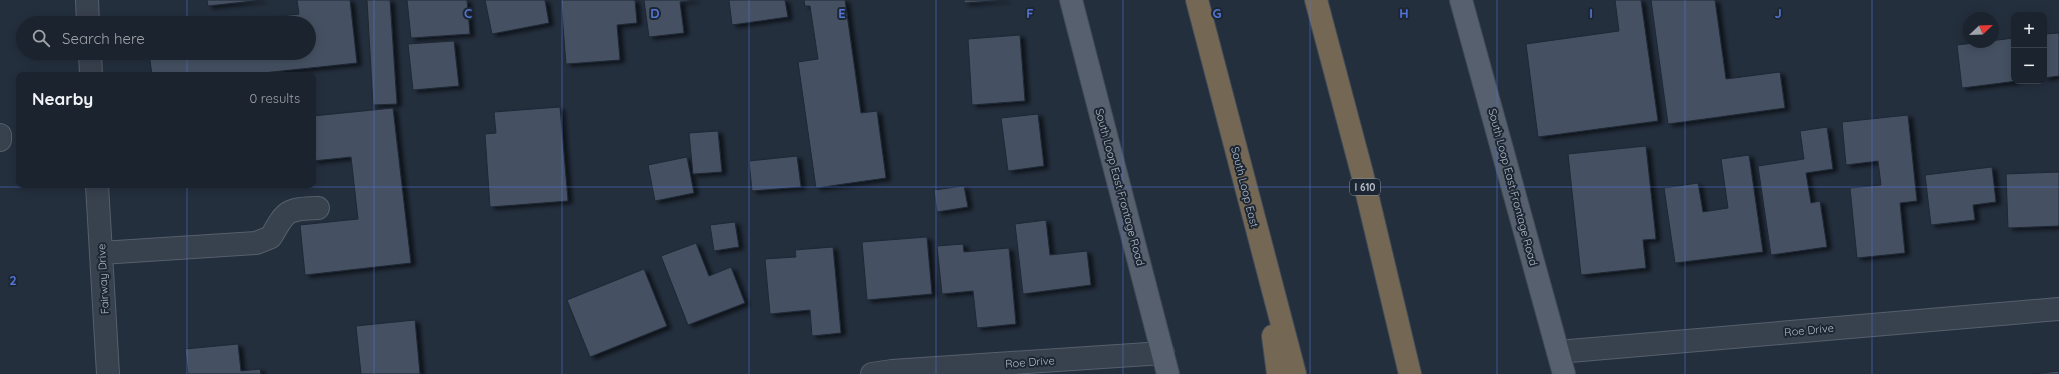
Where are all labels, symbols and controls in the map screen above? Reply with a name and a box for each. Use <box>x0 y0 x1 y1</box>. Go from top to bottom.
text: C <box>464 5 472 21</box>
text: D <box>650 5 660 21</box>
text: E <box>838 5 846 21</box>
text: F <box>1026 5 1034 21</box>
text: G <box>1212 5 1222 21</box>
text: H <box>1399 5 1409 21</box>
text: I <box>1589 5 1593 21</box>
text: J <box>1774 5 1782 21</box>
north arrow <box>1963 12 1999 48</box>
map controls <box>2011 12 2047 84</box>
button: + <box>2011 12 2047 48</box>
search box <box>16 16 316 60</box>
icon: search <box>30 27 52 49</box>
text: Search here <box>62 29 145 48</box>
button: − <box>2011 48 2047 84</box>
text: Nearby <box>32 88 93 109</box>
text: 0 results <box>249 90 300 106</box>
street label: South Loop East Frontage Road <box>1092 107 1148 267</box>
street label: South Loop East Frontage Road <box>1485 107 1541 267</box>
street label: South Loop East <box>1228 145 1262 229</box>
road number: I 610 <box>1350 179 1380 195</box>
street label: Fairway Drive <box>94 243 112 315</box>
text: 2 <box>9 272 17 288</box>
street label: Roe Drive <box>1784 321 1834 339</box>
street label: Roe Drive <box>1005 353 1055 371</box>

